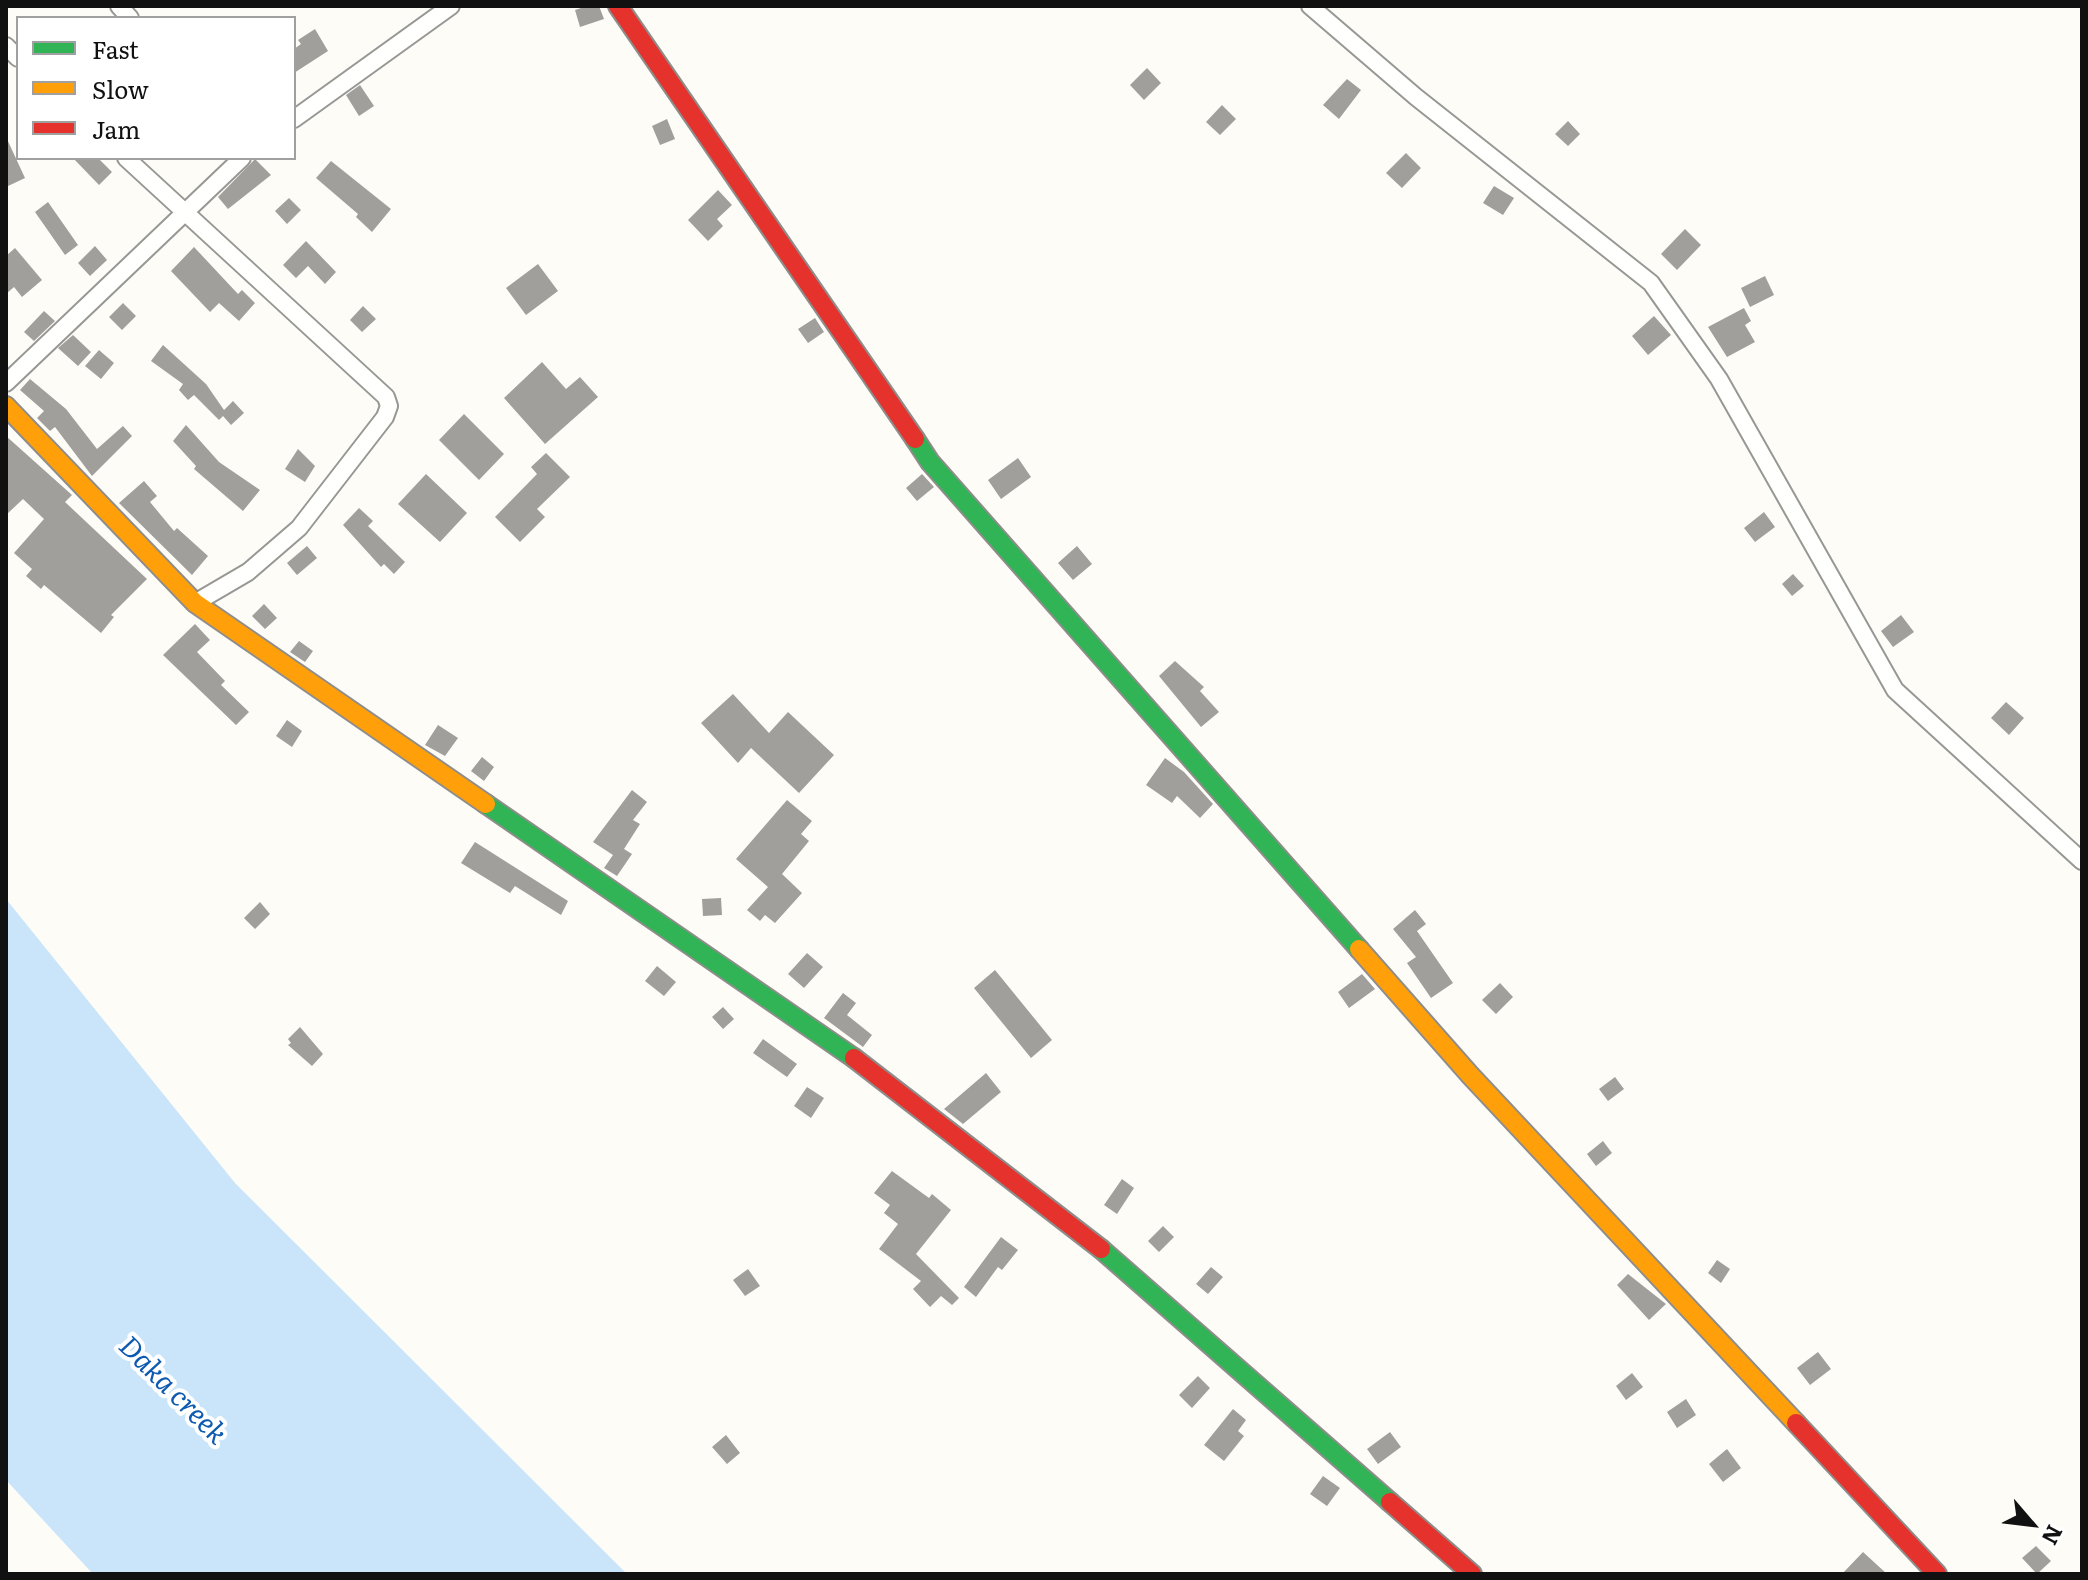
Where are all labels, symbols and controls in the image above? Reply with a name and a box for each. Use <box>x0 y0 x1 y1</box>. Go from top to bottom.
legend <box>16 16 296 160</box>
text: Fast <box>92 31 139 66</box>
text: Slow <box>92 71 149 106</box>
text: Jam <box>92 111 140 146</box>
water label: Daka creek <box>111 1330 233 1452</box>
north arrow <box>1992 1484 2072 1564</box>
text: N <box>2035 1520 2073 1551</box>

